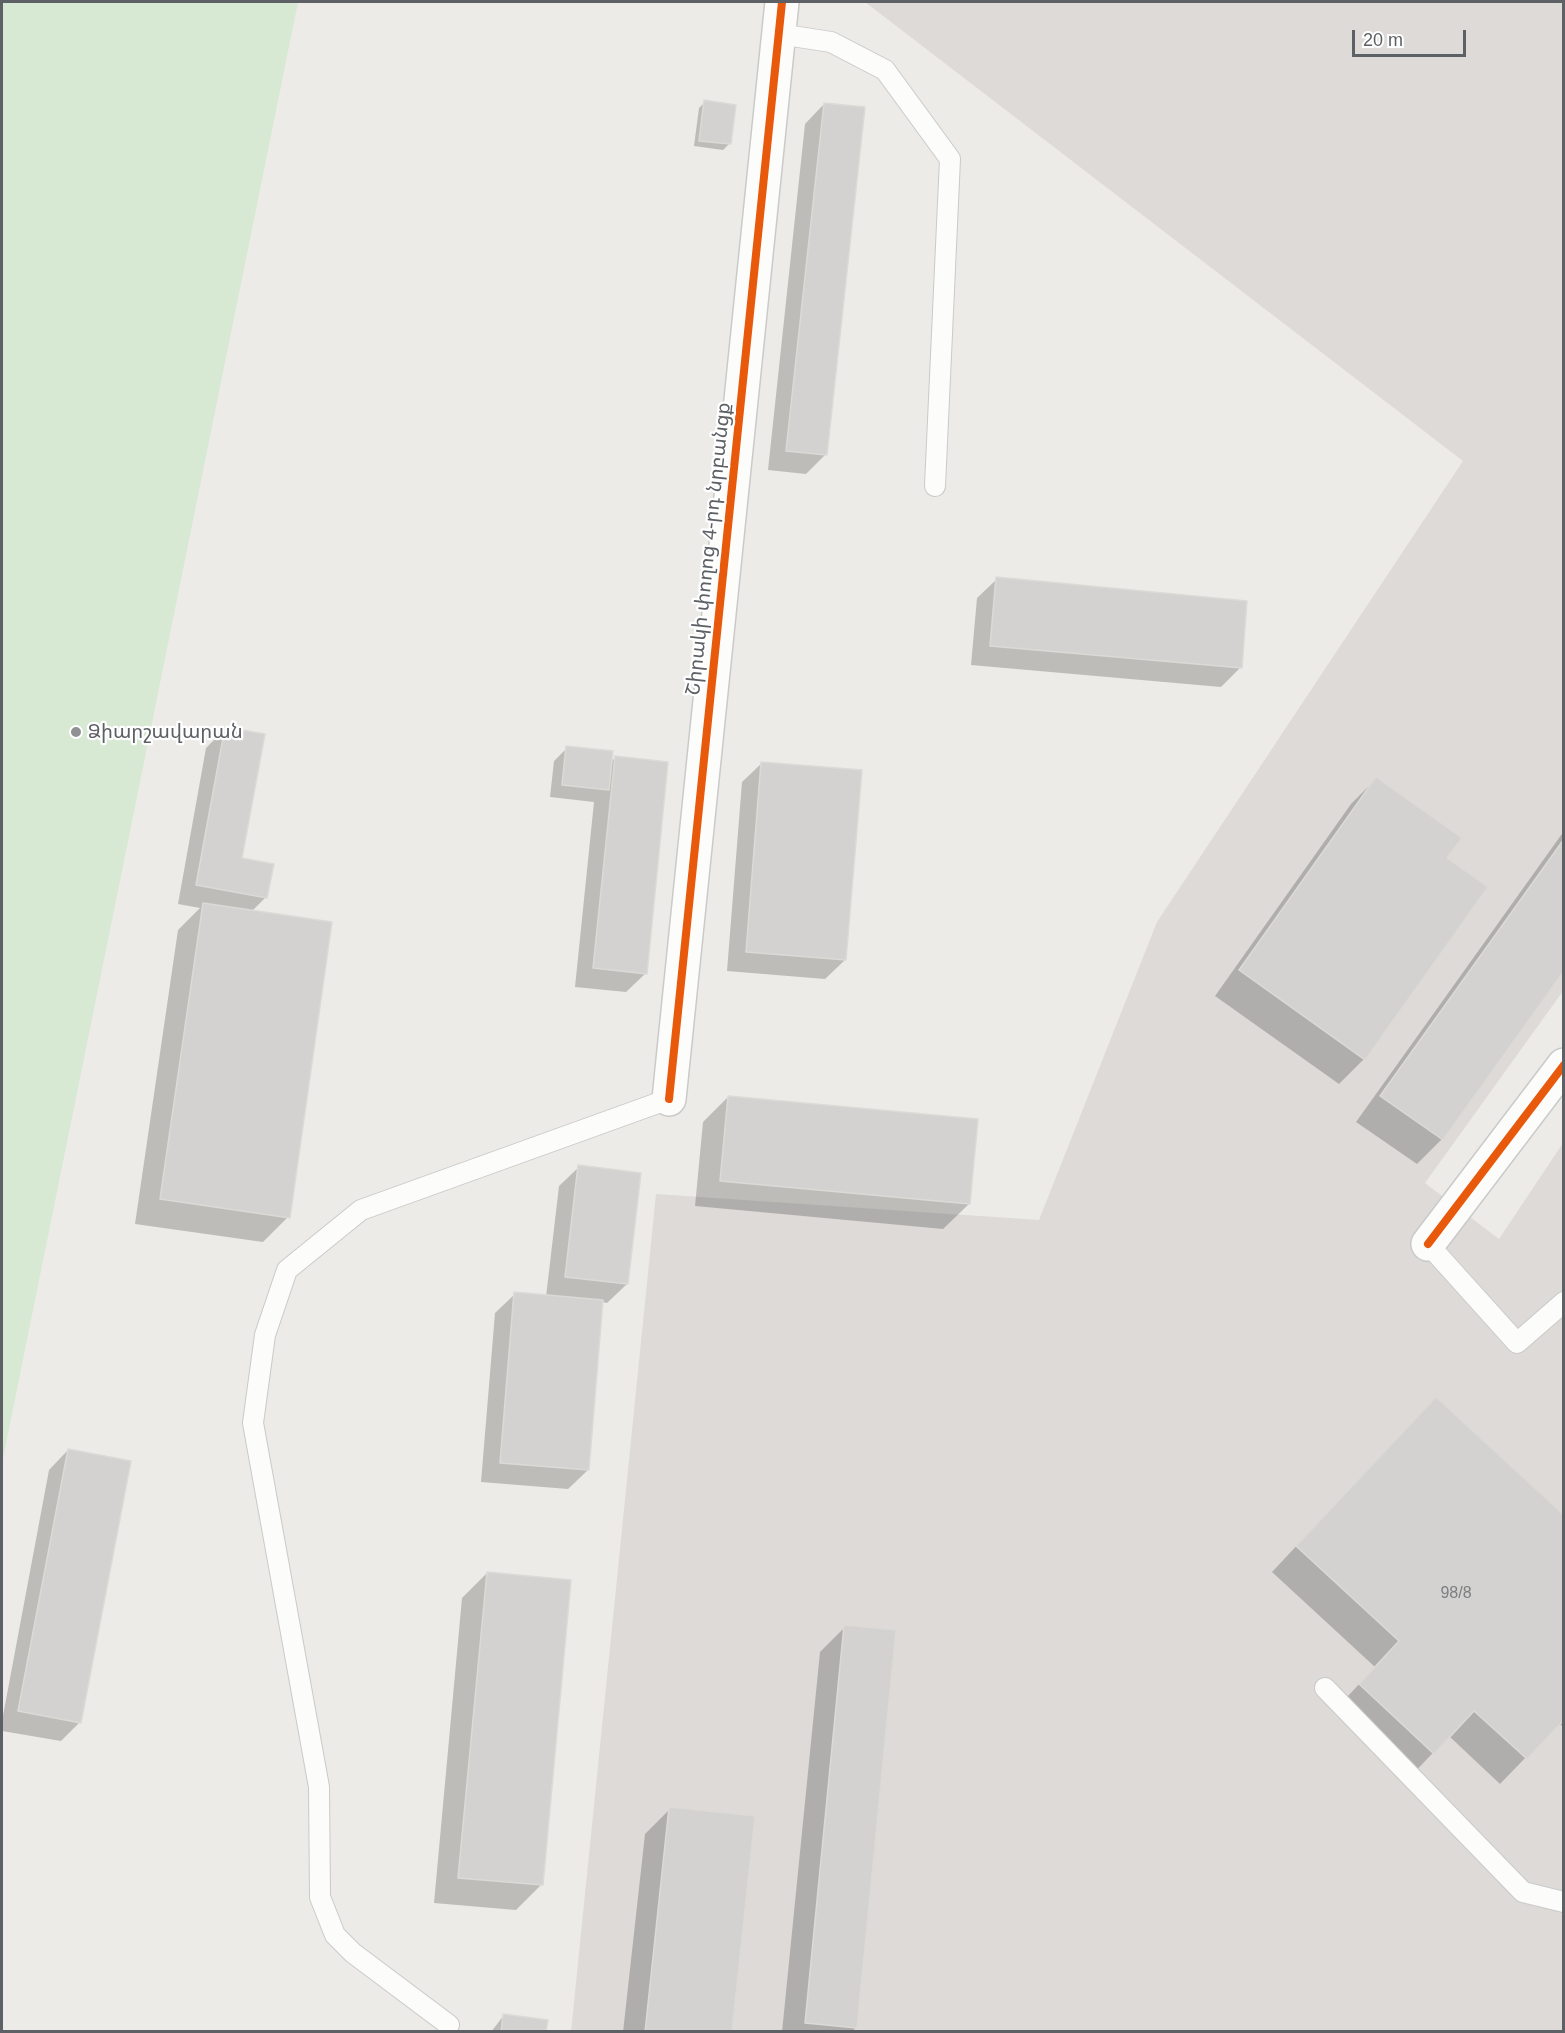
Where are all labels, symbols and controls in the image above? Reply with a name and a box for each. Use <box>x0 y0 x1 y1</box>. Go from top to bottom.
scale bar <box>1355 18 1469 56</box>
text: 20 m <box>1363 30 1403 50</box>
street label: Շիրակի փողոց 4-րդ նրբանցք <box>682 401 736 697</box>
place label: Ձիարշավարան <box>88 720 243 744</box>
marker: Ձիարշավարան <box>69 725 83 739</box>
house number: 98/8 <box>1440 1584 1472 1604</box>

